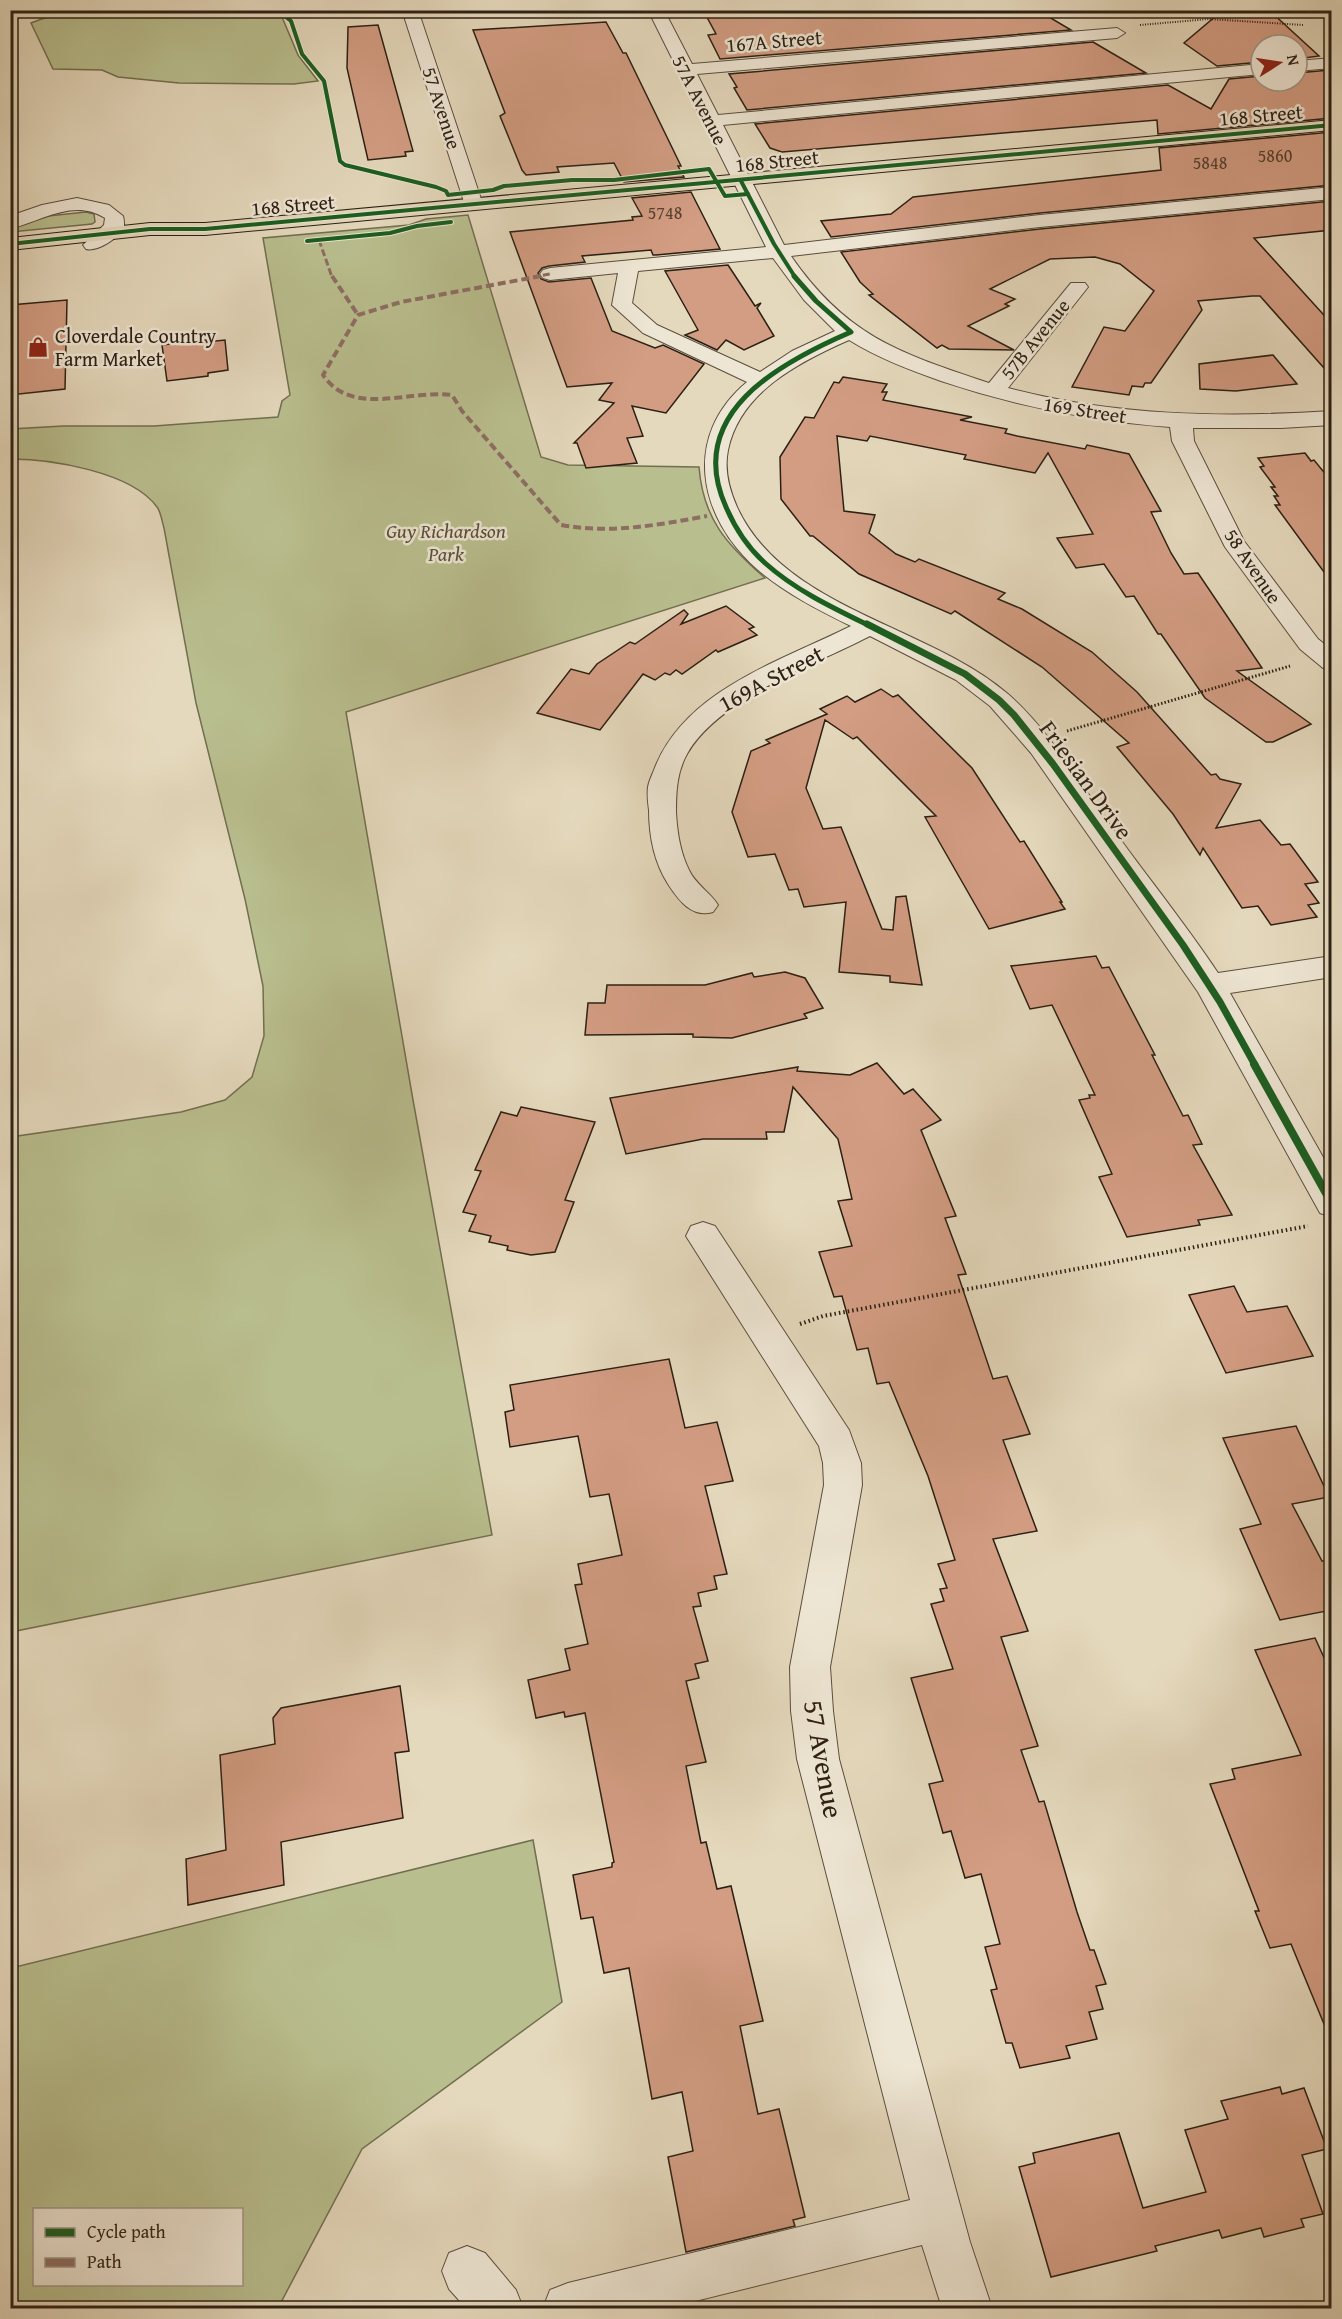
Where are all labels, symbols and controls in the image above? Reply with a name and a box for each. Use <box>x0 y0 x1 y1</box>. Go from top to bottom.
street label: 167A Street <box>725 22 823 59</box>
north arrow <box>1249 33 1309 93</box>
street label: 57A Avenue <box>665 50 735 150</box>
text: N <box>1281 52 1307 68</box>
street label: 57 Avenue <box>416 63 469 153</box>
street label: 168 Street <box>1218 96 1304 133</box>
street label: 168 Street <box>734 142 820 179</box>
house number: 5860 <box>1258 142 1293 169</box>
house number: 5848 <box>1193 149 1227 176</box>
street label: 168 Street <box>250 186 336 223</box>
house number: 5748 <box>648 199 682 226</box>
street label: 57B Avenue <box>993 292 1076 385</box>
place label: Cloverdale Country Farm Market <box>55 321 216 373</box>
shop icon: Cloverdale Country Farm Market <box>26 335 50 359</box>
street label: 169 Street <box>1041 389 1129 430</box>
park label: Guy Richardson Park <box>386 516 506 568</box>
street label: 58 Avenue <box>1218 522 1289 609</box>
street label: 169A Street <box>712 636 830 721</box>
street label: Friesian Drive <box>1031 713 1142 847</box>
street label: 57 Avenue <box>794 1697 855 1821</box>
legend <box>33 2208 243 2286</box>
text: Cycle path <box>87 2218 166 2245</box>
text: Path <box>87 2248 122 2275</box>

